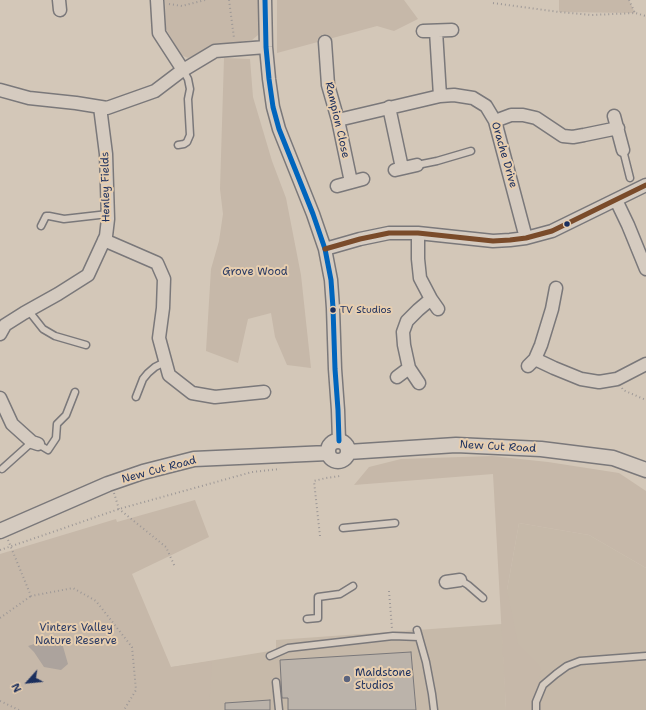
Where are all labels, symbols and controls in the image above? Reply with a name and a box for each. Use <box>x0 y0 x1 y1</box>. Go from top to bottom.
street label: Rampion Close <box>322 81 352 159</box>
street label: Orache Drive <box>488 120 520 190</box>
street label: Henley Fields <box>99 151 113 223</box>
unlabelled marker <box>562 219 572 229</box>
park label: Grove Wood <box>222 265 288 279</box>
place label: TV Studios <box>340 304 392 316</box>
marker: TV Studios <box>328 305 338 315</box>
street label: New Cut Road <box>459 438 537 456</box>
street label: New Cut Road <box>120 454 198 486</box>
park label: Vinters Valley Nature Reserve <box>35 621 117 647</box>
north arrow <box>8 662 48 702</box>
place label: Maidstone Studios <box>355 666 412 692</box>
marker: Maidstone Studios <box>342 674 352 684</box>
text: N <box>8 680 26 695</box>

